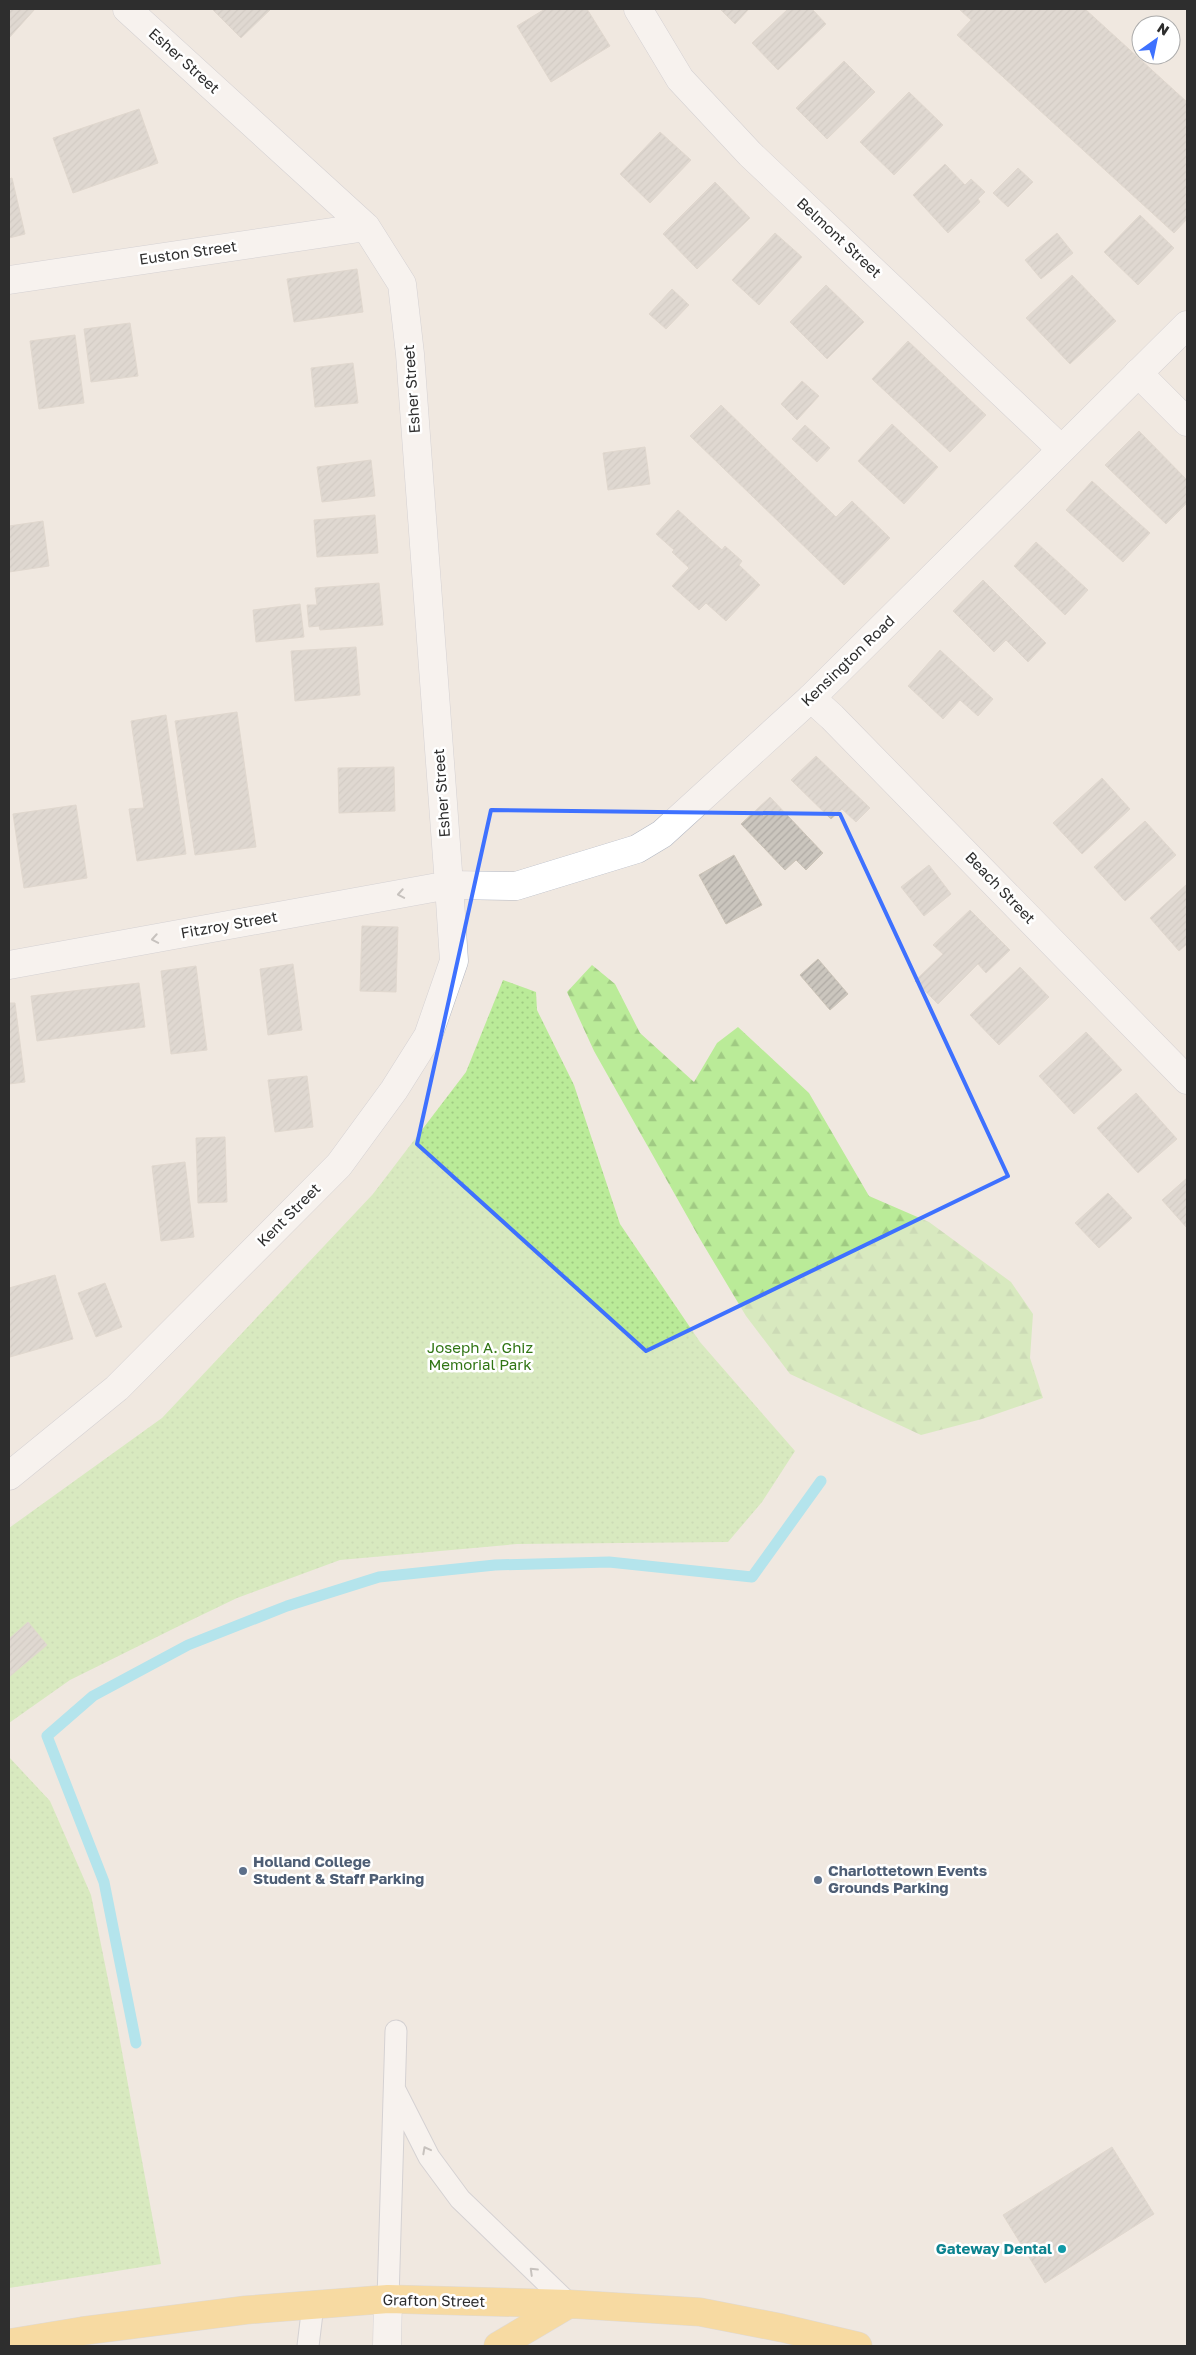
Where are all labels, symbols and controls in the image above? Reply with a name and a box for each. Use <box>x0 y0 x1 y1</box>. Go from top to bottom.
north arrow <box>1131 15 1181 65</box>
text: N <box>1154 19 1172 39</box>
street label: Esher Street <box>146 24 224 97</box>
street label: Belmont Street <box>794 193 886 281</box>
street label: Euston Street <box>138 236 238 268</box>
street label: Esher Street <box>399 344 423 434</box>
street label: Kensington Road <box>797 611 898 710</box>
street label: Esher Street <box>429 748 453 838</box>
street label: Beach Street <box>962 848 1039 927</box>
one-way arrow <box>397 888 406 898</box>
street label: Fitzroy Street <box>179 907 279 941</box>
one-way arrow <box>151 933 160 943</box>
street label: Kent Street <box>253 1179 324 1250</box>
park label: Joseph A. Ghiz Memorial Park <box>427 1338 533 1373</box>
place label: Holland College Student & Staff Parking <box>253 1852 424 1887</box>
place label: Charlottetown Events Grounds Parking <box>828 1861 987 1896</box>
marker: Holland College Student & Staff Parking <box>237 1865 249 1877</box>
marker: Charlottetown Events Grounds Parking <box>812 1874 824 1886</box>
one-way arrow <box>422 2146 432 2155</box>
place label: Gateway Dental <box>936 2239 1052 2257</box>
marker: Gateway Dental <box>1056 2243 1068 2255</box>
one-way arrow <box>530 2268 539 2277</box>
street label: Grafton Street <box>382 2290 486 2310</box>

